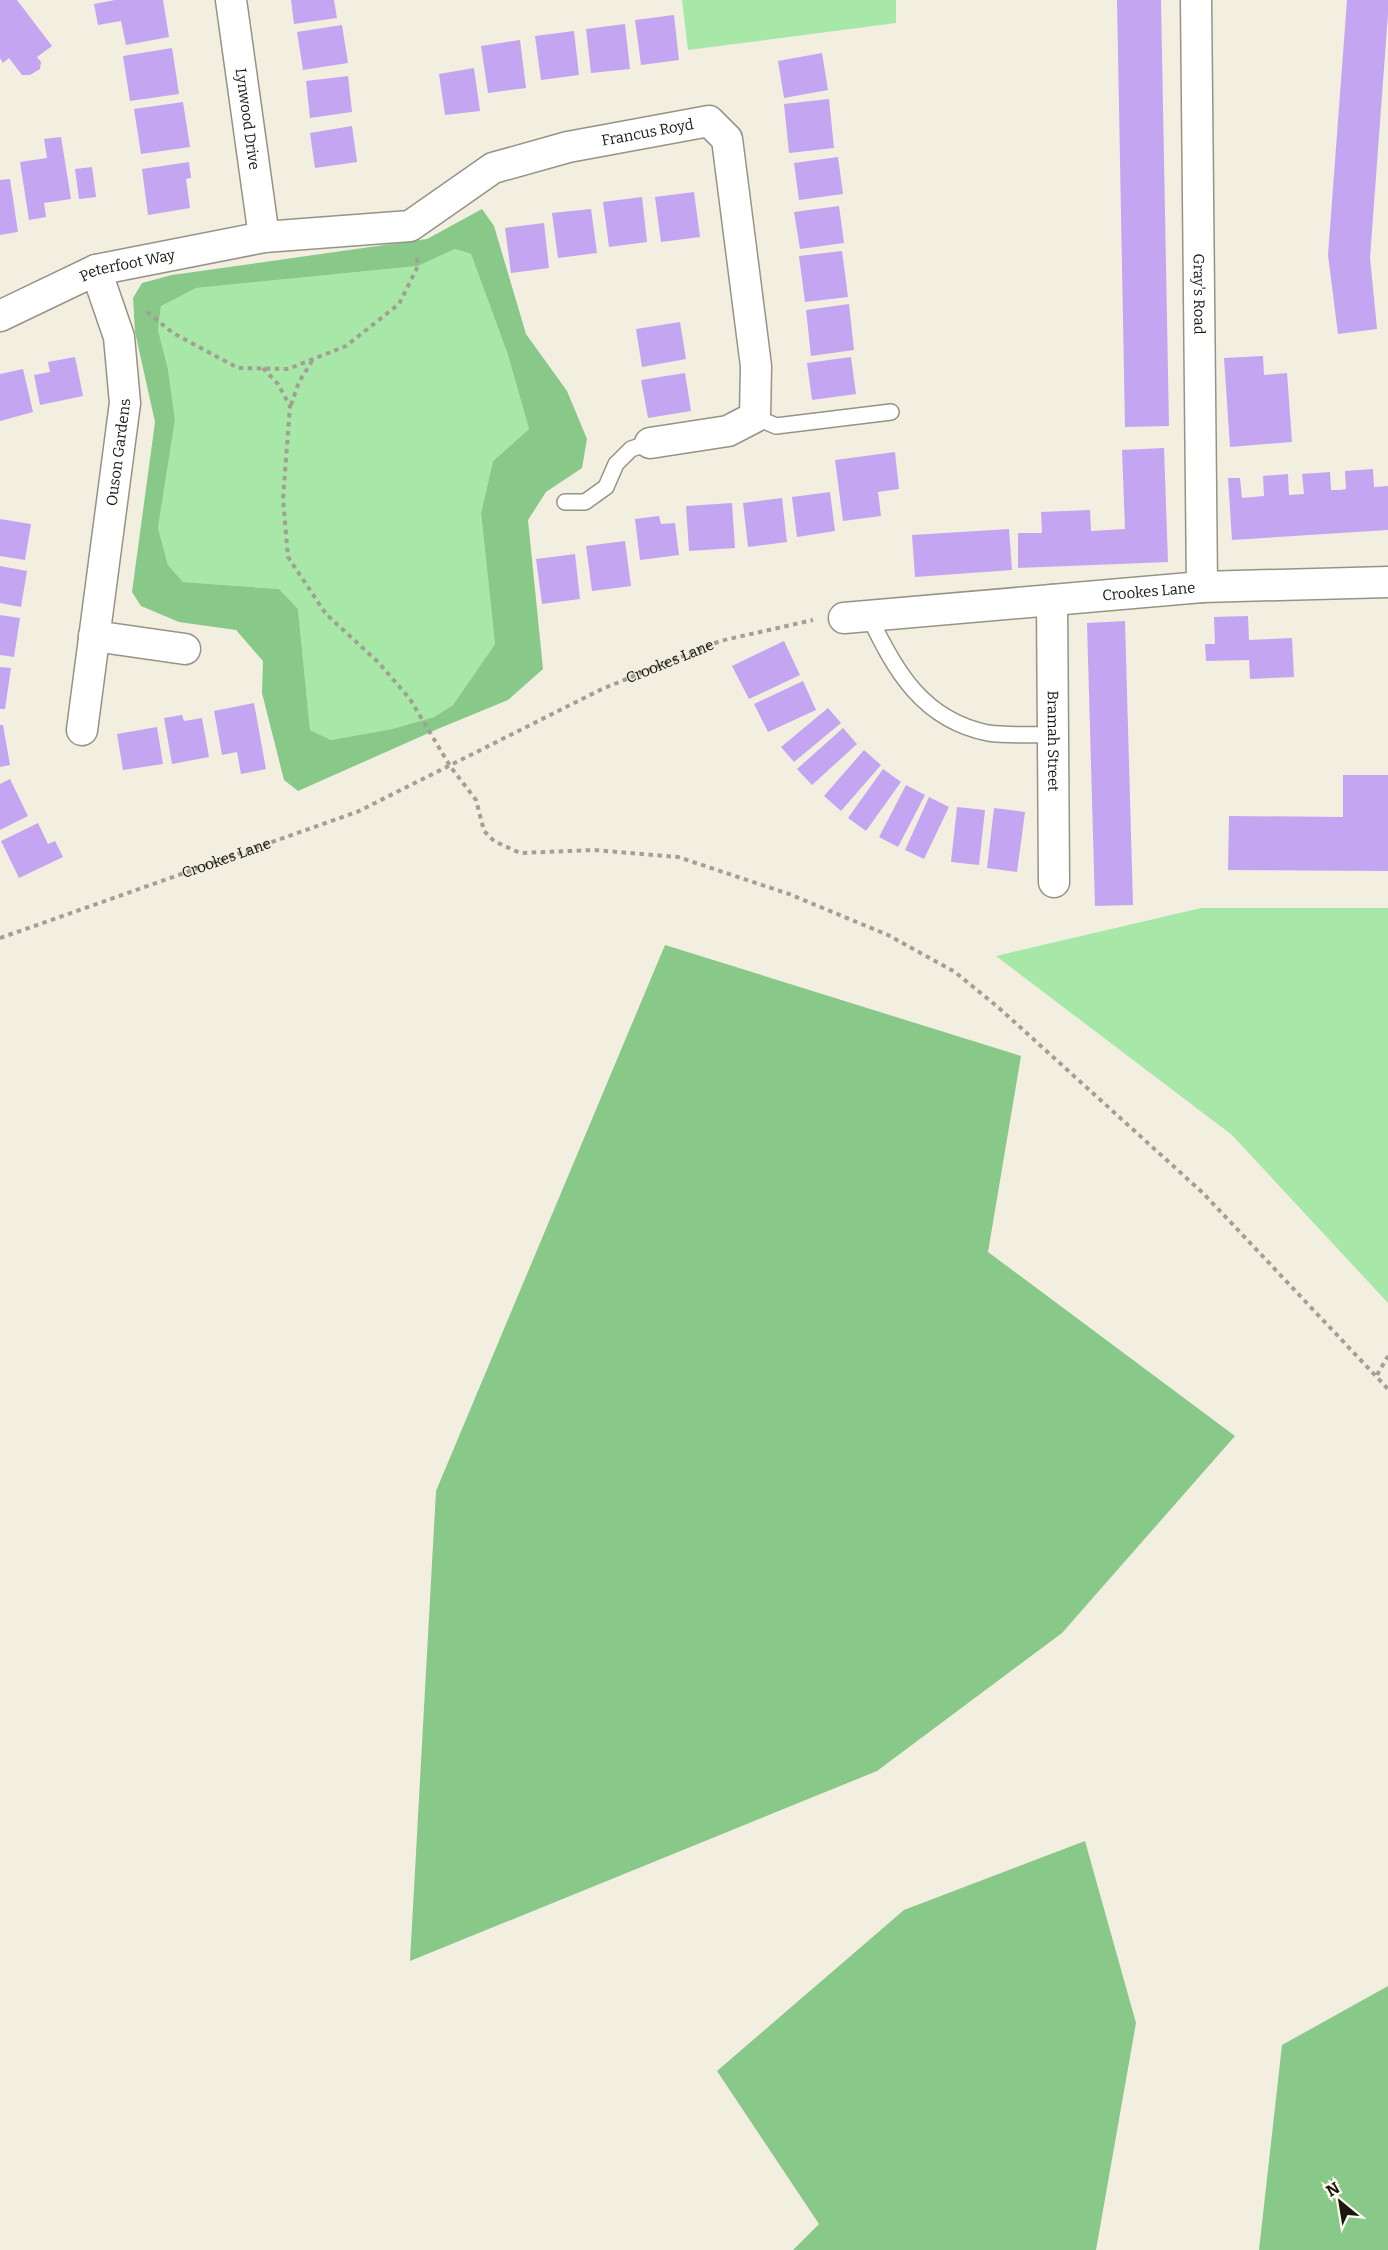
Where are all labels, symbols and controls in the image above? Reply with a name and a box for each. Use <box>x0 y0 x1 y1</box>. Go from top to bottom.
street label: Lynwood Drive <box>232 67 264 171</box>
street label: Francus Royd <box>600 115 695 150</box>
street label: Peterfoot Way <box>77 246 177 286</box>
street label: Gray's Road <box>1190 253 1208 335</box>
street label: Ouson Gardens <box>103 398 134 507</box>
street label: Crookes Lane <box>1102 579 1196 605</box>
street label: Crookes Lane <box>623 635 716 687</box>
street label: Bramah Street <box>1044 690 1062 792</box>
street label: Crookes Lane <box>179 834 273 882</box>
north arrow <box>1310 2172 1370 2232</box>
text: N <box>1323 2178 1343 2201</box>

